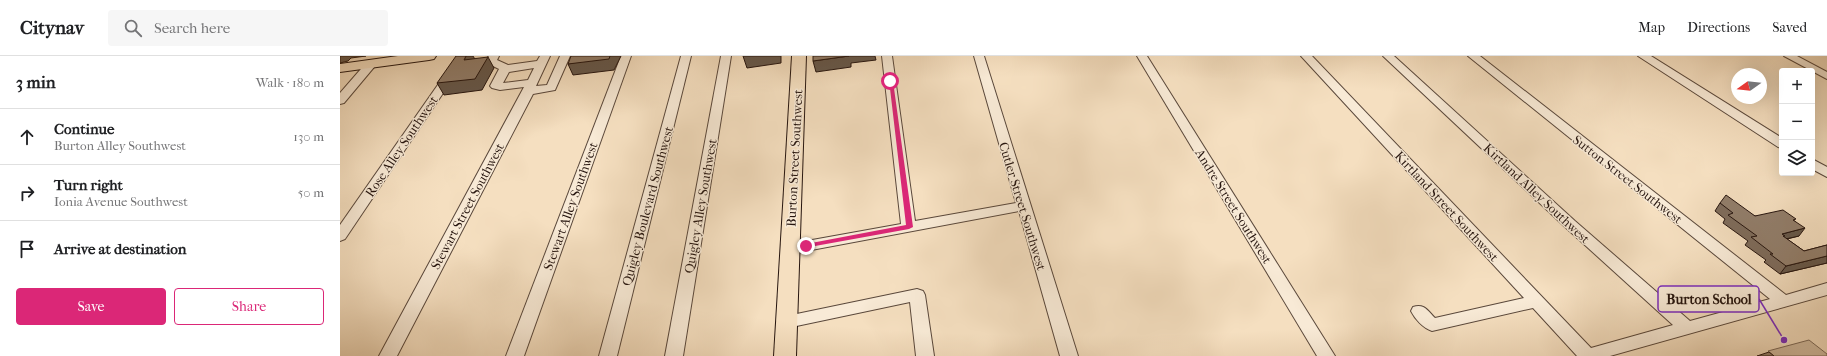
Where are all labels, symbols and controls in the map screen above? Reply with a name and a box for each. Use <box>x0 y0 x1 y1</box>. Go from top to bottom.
search box <box>108 10 388 46</box>
text: Citynav <box>20 17 84 39</box>
icon: search <box>122 17 144 39</box>
text: Search here <box>154 19 230 37</box>
text: Map <box>1638 19 1665 36</box>
text: Directions <box>1687 19 1750 36</box>
text: Saved <box>1772 19 1807 36</box>
north arrow <box>1731 68 1767 104</box>
map controls <box>1779 68 1815 176</box>
button: + <box>1779 68 1815 104</box>
text: 3 min <box>16 72 56 92</box>
route start <box>881 72 899 90</box>
text: Walk · 180 m <box>256 75 324 90</box>
street label: Burton Street Southwest <box>783 89 806 227</box>
street label: Rose Alley Southwest <box>362 93 441 200</box>
button: − <box>1779 104 1815 140</box>
text: Continue <box>54 120 114 138</box>
street label: Quigley Boulevard Southwest <box>619 124 676 288</box>
icon: ahead <box>16 126 38 148</box>
text: 130 m <box>293 129 324 144</box>
street label: Sutton Street Southwest <box>1570 132 1686 227</box>
street label: Quigley Alley Southwest <box>681 137 720 275</box>
text: Burton Alley Southwest <box>54 138 186 153</box>
street label: Stewart Street Southwest <box>428 140 507 272</box>
street label: Stewart Alley Southwest <box>540 140 601 272</box>
street label: Cutler Street Southwest <box>996 140 1049 273</box>
street label: Kirtland Alley Southwest <box>1481 140 1593 247</box>
button: layers <box>1779 140 1815 176</box>
street label: Andre Street Southwest <box>1192 145 1275 267</box>
street label: Kirtland Street Southwest <box>1392 148 1502 265</box>
text: Turn right <box>54 176 123 194</box>
icon: right <box>16 182 38 204</box>
text: 50 m <box>298 185 324 200</box>
text: Ionia Avenue Southwest <box>54 194 188 209</box>
route end <box>797 237 815 255</box>
icon: arrive <box>16 238 38 260</box>
text: Arrive at destination <box>54 240 186 258</box>
callout: Burton School <box>1658 286 1759 312</box>
button: Save <box>16 288 166 325</box>
button: Share <box>174 288 324 325</box>
text: Burton School <box>1666 291 1752 308</box>

